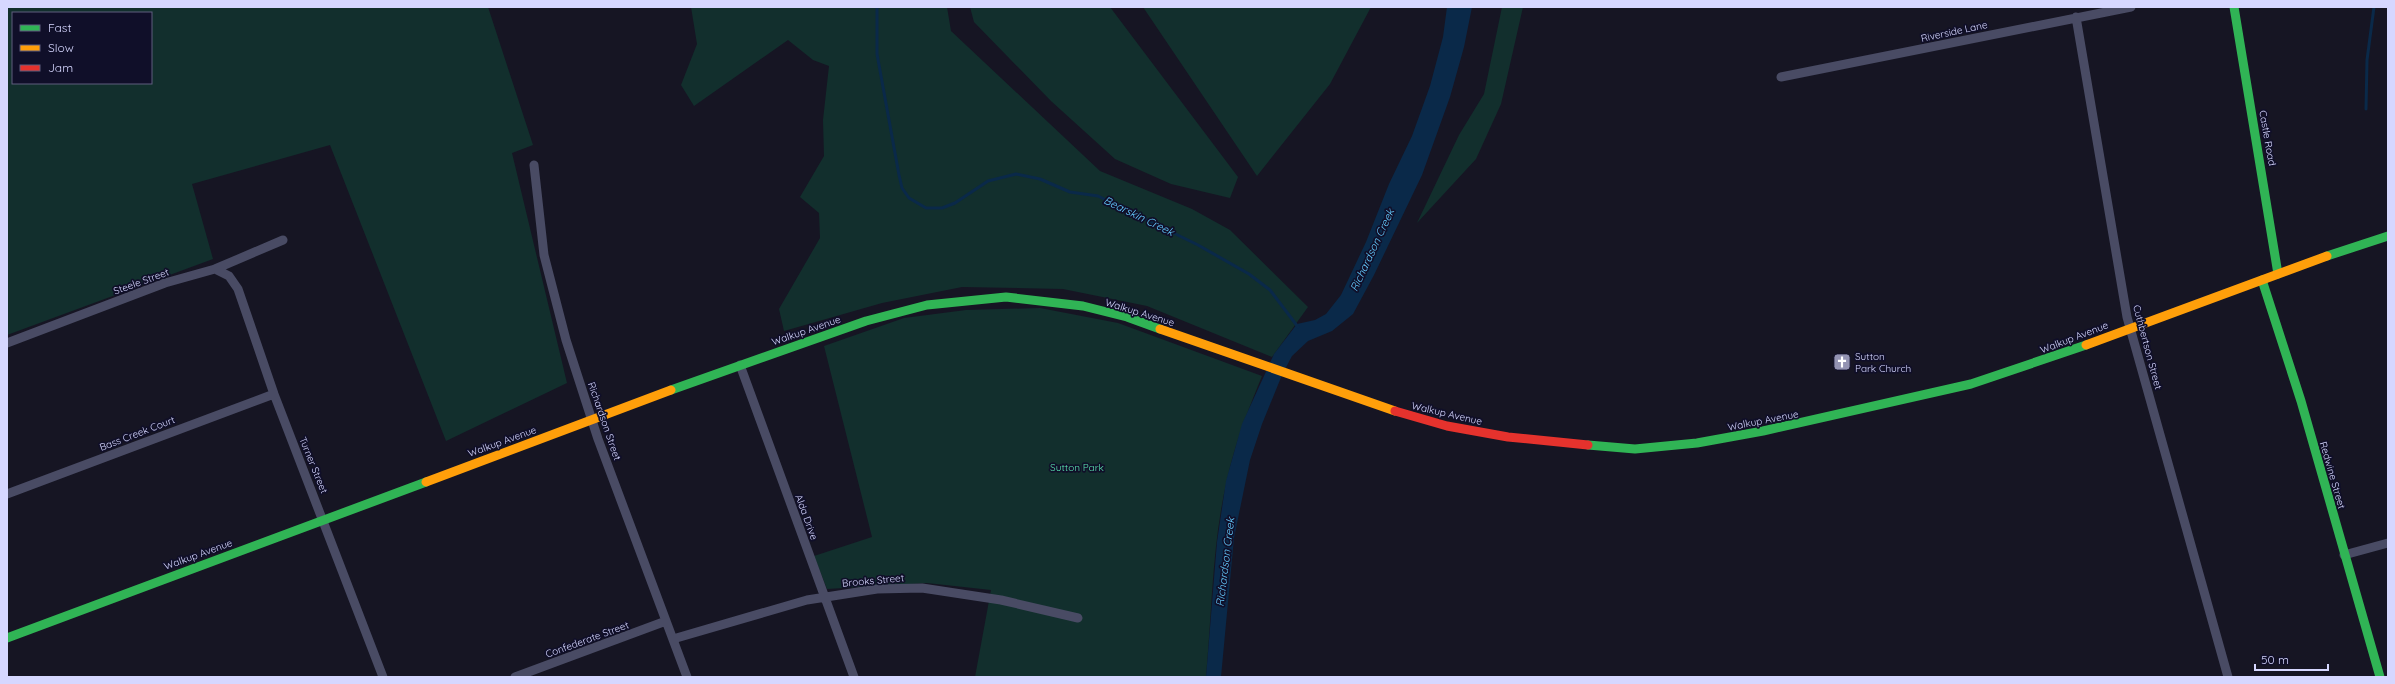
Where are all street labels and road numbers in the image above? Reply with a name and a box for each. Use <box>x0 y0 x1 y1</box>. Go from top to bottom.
street label: Riverside Lane <box>1920 18 1989 45</box>
street label: Castle Road <box>2256 109 2279 167</box>
street label: Steele Street <box>112 265 171 298</box>
street label: Walkup Avenue <box>1104 296 1176 329</box>
street label: Cuthbertson Street <box>2130 303 2165 391</box>
street label: Walkup Avenue <box>770 313 843 348</box>
street label: Walkup Avenue <box>2038 318 2110 356</box>
street label: Richardson Street <box>585 380 624 463</box>
street label: Walkup Avenue <box>1410 399 1484 428</box>
street label: Walkup Avenue <box>1727 407 1800 434</box>
street label: Bass Creek Court <box>98 413 177 454</box>
street label: Walkup Avenue <box>466 423 539 460</box>
street label: Turner Street <box>296 435 331 496</box>
street label: Redwine Street <box>2317 440 2349 511</box>
street label: Alda Drive <box>792 493 821 542</box>
street label: Walkup Avenue <box>162 536 235 573</box>
street label: Brooks Street <box>841 571 905 590</box>
street label: Confederate Street <box>544 618 631 661</box>

